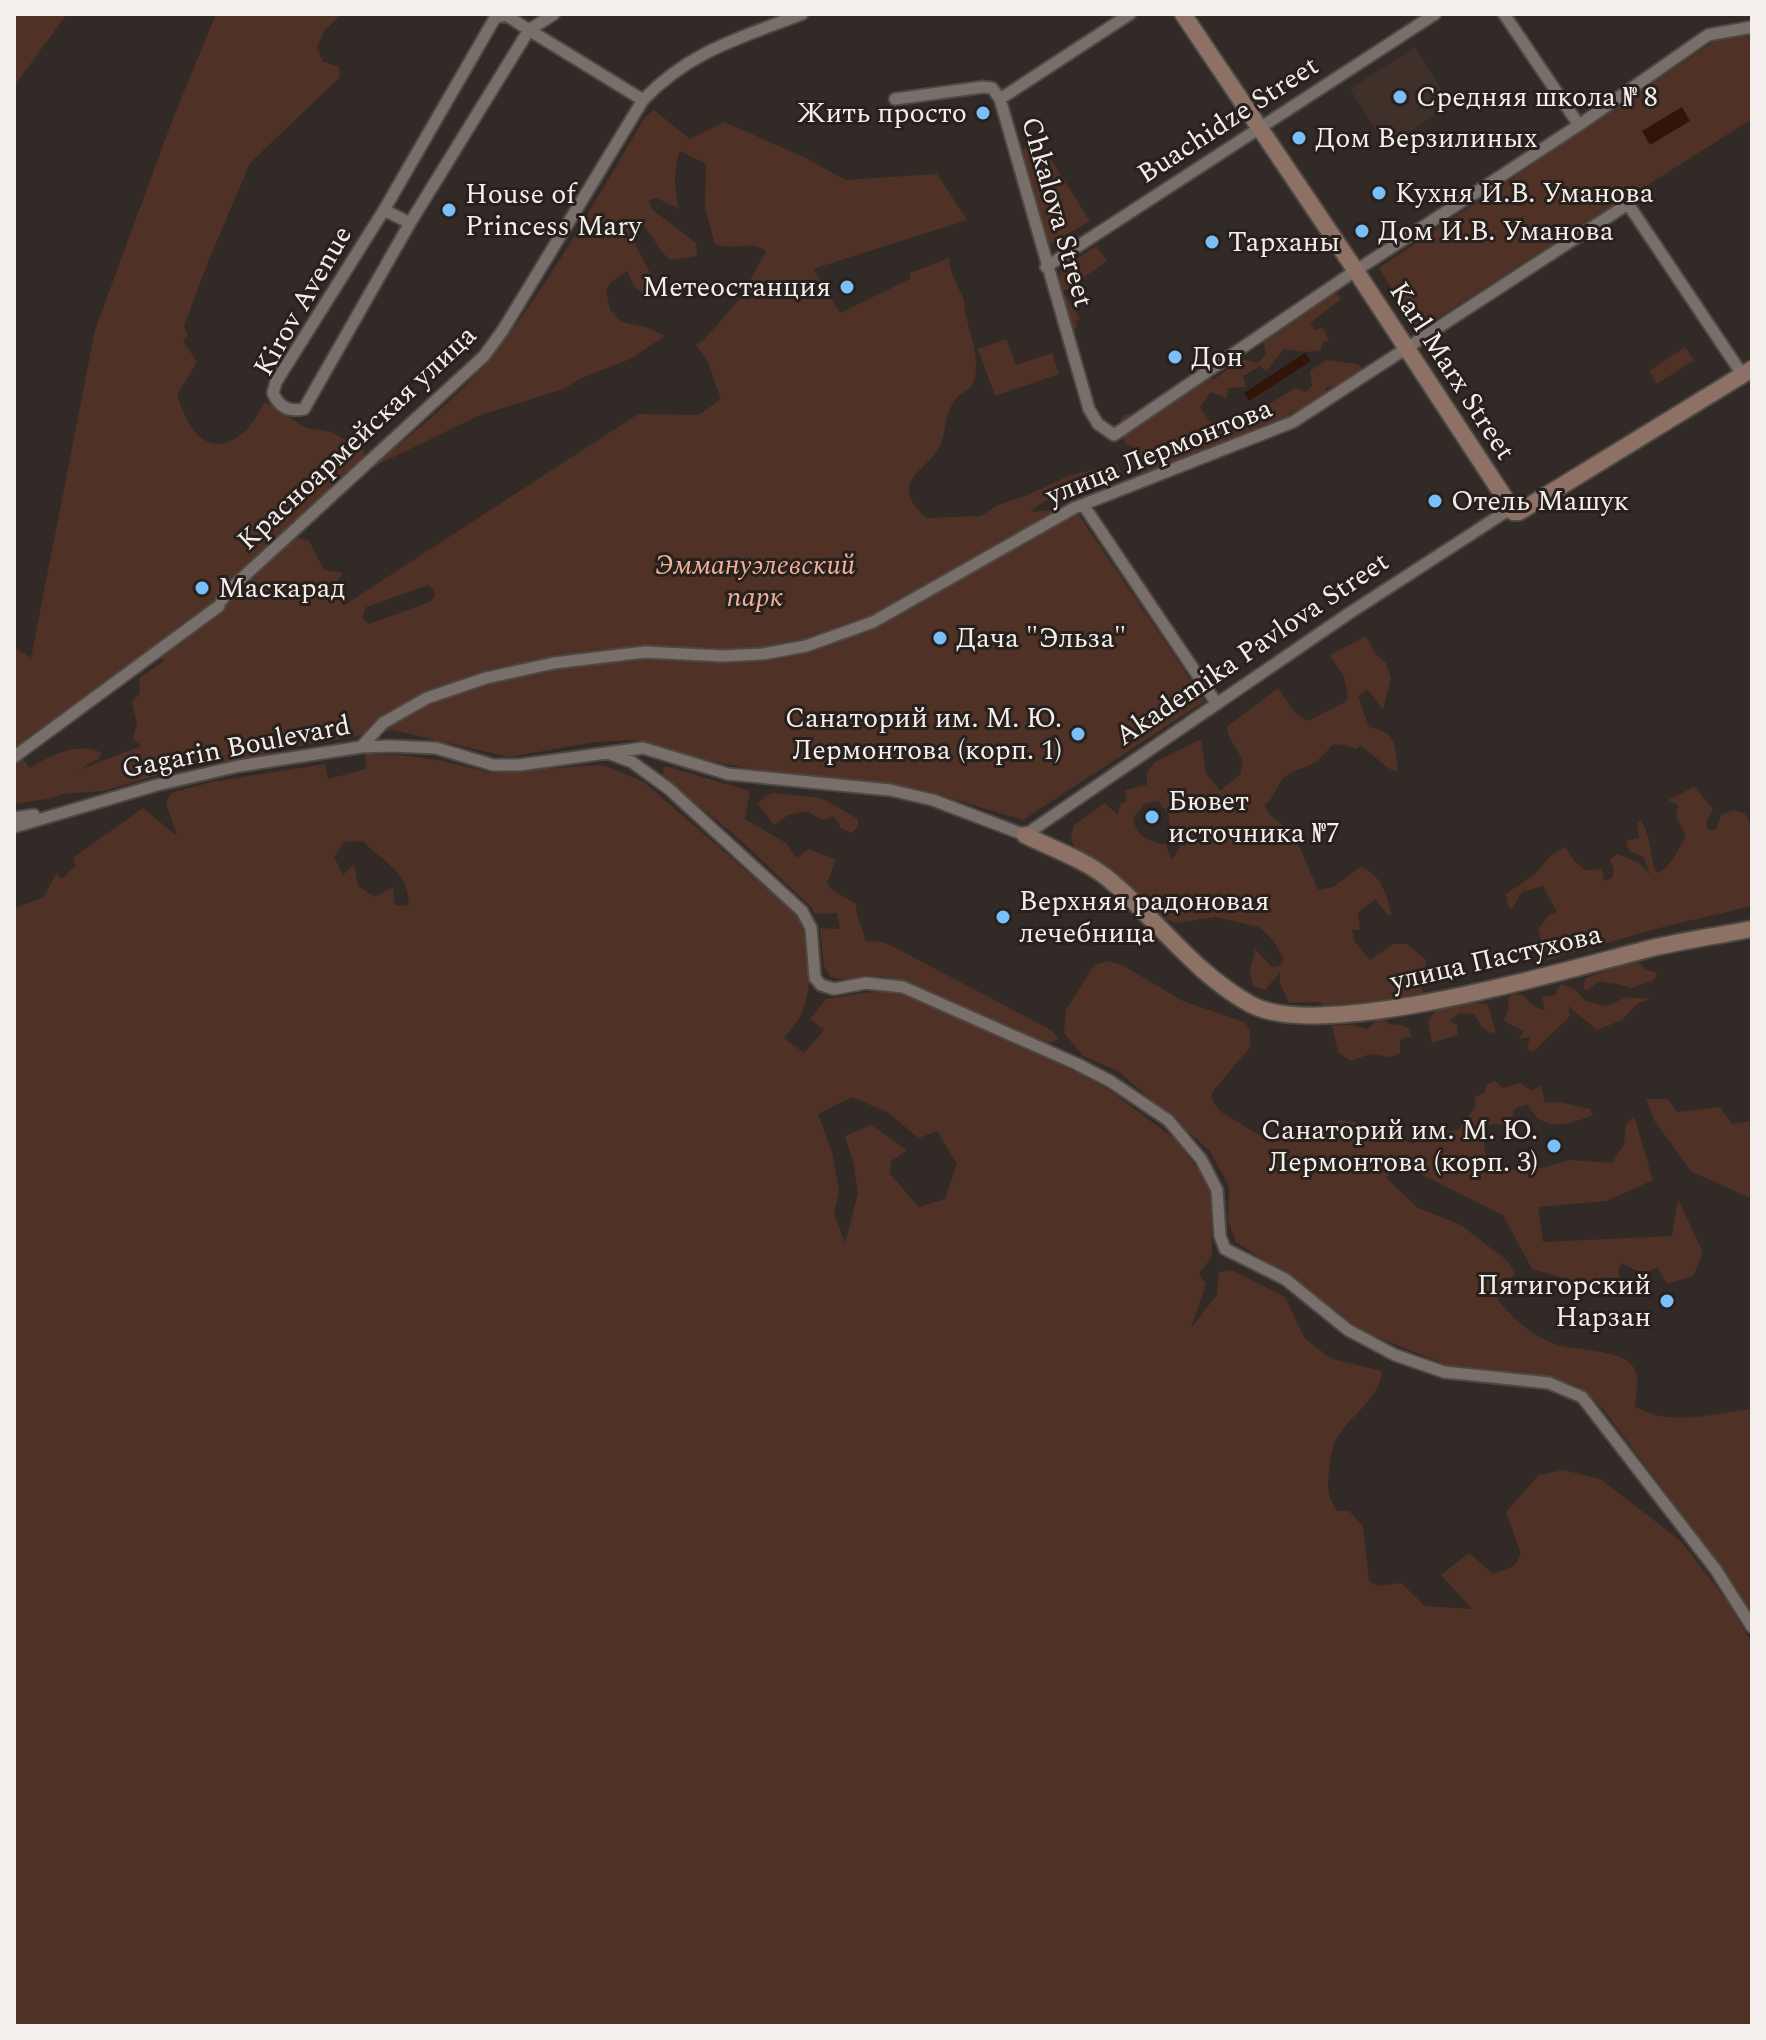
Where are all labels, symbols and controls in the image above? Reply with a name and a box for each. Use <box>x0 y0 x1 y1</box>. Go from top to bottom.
street label: Buachidze Street <box>1129 45 1327 195</box>
place label: Средняя школа № 8 <box>1416 76 1658 119</box>
marker: Средняя школа № 8 <box>1391 88 1409 106</box>
place label: Жить просто <box>797 92 967 135</box>
marker: Жить просто <box>974 104 992 122</box>
street label: Chkalova Street <box>1009 112 1105 312</box>
place label: Дом Верзилиных <box>1315 117 1538 160</box>
marker: Дом Верзилиных <box>1290 129 1308 147</box>
place label: Кухня И.В. Уманова <box>1395 172 1654 215</box>
place label: House of Princess Mary <box>465 173 643 248</box>
marker: Кухня И.В. Уманова <box>1370 184 1388 202</box>
marker: House of Princess Mary <box>440 201 458 219</box>
place label: Дом И.В. Уманова <box>1378 210 1614 253</box>
street label: Kirov Avenue <box>242 218 364 384</box>
place label: Тарханы <box>1228 221 1340 264</box>
marker: Дом И.В. Уманова <box>1353 222 1371 240</box>
marker: Тарханы <box>1203 233 1221 251</box>
place label: Метеостанция <box>642 266 831 309</box>
street label: Karl Marx Street <box>1378 273 1526 469</box>
marker: Метеостанция <box>838 278 856 296</box>
street label: Красноармейская улица <box>227 315 487 561</box>
place label: Дон <box>1191 336 1243 379</box>
marker: Дон <box>1166 348 1184 366</box>
street label: улица Лермонтова <box>1038 387 1279 517</box>
place label: Отель Машук <box>1451 480 1629 523</box>
marker: Отель Машук <box>1426 492 1444 510</box>
street label: Akademika Pavlova Street <box>1106 541 1398 757</box>
park label: Эммануэлевский парк <box>655 544 856 619</box>
place label: Маскарад <box>218 567 346 610</box>
marker: Маскарад <box>193 579 211 597</box>
place label: Дача "Эльза" <box>956 617 1126 660</box>
marker: Дача "Эльза" <box>931 629 949 647</box>
place label: Санаторий им. М. Ю. Лермонтова (корп. 1) <box>785 697 1062 772</box>
street label: Gagarin Boulevard <box>118 704 354 790</box>
marker: Санаторий им. М. Ю. Лермонтова (корп. 1) <box>1069 725 1087 743</box>
place label: Бювет источника №7 <box>1168 780 1340 855</box>
marker: Бювет источника №7 <box>1143 808 1161 826</box>
place label: Верхняя радоновая лечебница <box>1019 880 1269 955</box>
marker: Верхняя радоновая лечебница <box>994 908 1012 926</box>
street label: улица Пастухова <box>1385 913 1606 1003</box>
place label: Санаторий им. М. Ю. Лермонтова (корп. 3) <box>1261 1109 1538 1184</box>
marker: Санаторий им. М. Ю. Лермонтова (корп. 3) <box>1545 1137 1563 1155</box>
place label: Пятигорский Нарзан <box>1477 1264 1651 1339</box>
marker: Пятигорский Нарзан <box>1658 1292 1676 1310</box>

